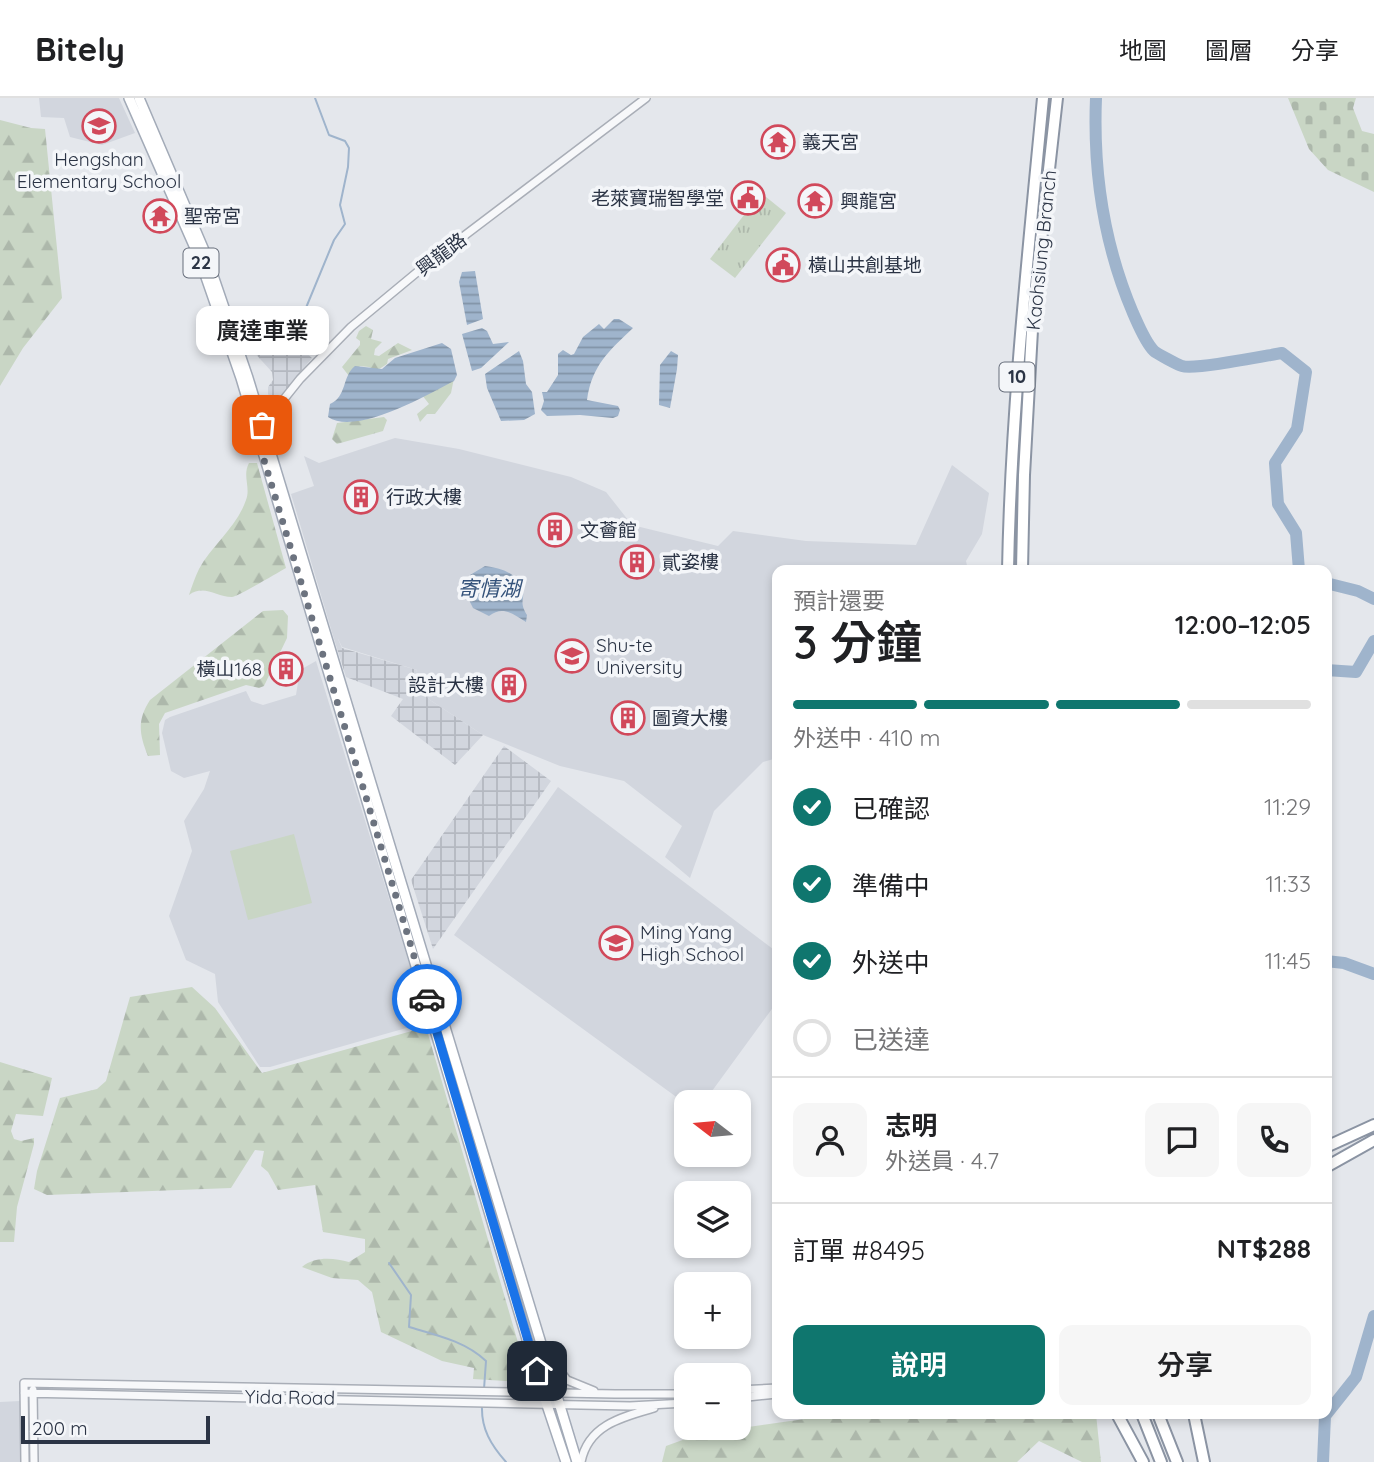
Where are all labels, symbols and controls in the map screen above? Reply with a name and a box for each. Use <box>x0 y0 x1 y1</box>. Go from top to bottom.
text: Bitely <box>35 28 125 69</box>
text: 地圖 <box>1119 35 1167 65</box>
text: 圖層 <box>1205 35 1253 65</box>
text: 分享 <box>1291 35 1339 65</box>
school or university icon: Hengshan Elementary School <box>80 107 118 145</box>
temple icon: 義天宮 <box>759 123 797 161</box>
place label: 義天宮 <box>802 130 859 154</box>
place label: Hengshan Elementary School <box>17 147 181 193</box>
street label: Kaohsiung Branch <box>1021 169 1061 331</box>
public building icon: 老萊寶瑞智學堂 <box>729 179 767 217</box>
temple icon: 興龍宮 <box>796 182 834 220</box>
place label: 老萊寶瑞智學堂 <box>591 186 724 210</box>
place label: 興龍宮 <box>840 189 897 213</box>
temple icon: 聖帝宮 <box>141 197 179 235</box>
place label: 聖帝宮 <box>184 204 241 228</box>
street label: 興龍路 <box>411 227 471 281</box>
public building icon: 橫山共創基地 <box>764 246 802 284</box>
road number: 22 <box>184 248 218 278</box>
place label: 橫山共創基地 <box>808 253 922 277</box>
callout: 廣達車業 <box>196 306 328 355</box>
text: 廣達車業 <box>217 316 309 345</box>
road number: 10 <box>1000 362 1034 391</box>
pin <box>232 395 292 455</box>
icon: bag <box>243 406 281 444</box>
building icon: 行政大樓 <box>342 478 380 516</box>
place label: 行政大樓 <box>386 485 462 509</box>
building icon: 文薈館 <box>536 511 574 549</box>
place label: 文薈館 <box>580 518 637 542</box>
building icon: 貳姿樓 <box>618 543 656 581</box>
place label: 貳姿樓 <box>662 550 719 574</box>
water label: 寄情湖 <box>458 575 523 601</box>
text: 預計還要 <box>793 586 885 615</box>
text: 12:00–12:05 <box>1175 608 1311 641</box>
text: 3 分鐘 <box>793 613 922 671</box>
place label: Shu-te University <box>596 633 683 679</box>
school or university icon: Shu-te University <box>553 637 591 675</box>
building icon: 橫山168 <box>267 650 305 688</box>
place label: 橫山168 <box>196 657 262 681</box>
building icon: 設計大樓 <box>490 666 528 704</box>
place label: 設計大樓 <box>408 673 484 697</box>
building icon: 圖資大樓 <box>609 699 647 737</box>
place label: 圖資大樓 <box>652 706 728 730</box>
text: 外送中 · 410 m <box>793 723 940 752</box>
icon: check <box>793 788 831 826</box>
text: 已確認 <box>852 792 930 825</box>
text: 11:29 <box>1264 792 1311 821</box>
icon: check <box>793 865 831 903</box>
text: 準備中 <box>852 869 930 902</box>
text: 11:33 <box>1266 869 1311 898</box>
place label: Ming Yang High School <box>640 920 744 966</box>
school or university icon: Ming Yang High School <box>597 924 635 962</box>
icon: check <box>793 942 831 980</box>
text: 外送中 <box>852 946 930 979</box>
text: 11:45 <box>1265 946 1311 975</box>
courier <box>392 964 462 1034</box>
icon: car <box>408 980 446 1018</box>
text: 已送達 <box>852 1023 930 1056</box>
north arrow <box>674 1090 751 1167</box>
map controls <box>674 1090 751 1440</box>
button: person <box>793 1103 867 1177</box>
button: chat <box>1145 1103 1219 1177</box>
button: phone <box>1237 1103 1311 1177</box>
text: 志明 <box>885 1109 937 1142</box>
text: 外送員 · 4.7 <box>885 1146 999 1175</box>
button: layers <box>674 1181 751 1258</box>
text: NT$288 <box>1217 1232 1311 1265</box>
text: 訂單 #8495 <box>793 1234 925 1267</box>
button: + <box>674 1272 751 1349</box>
button: 說明 <box>793 1325 1045 1405</box>
button: 分享 <box>1059 1325 1311 1405</box>
pin <box>507 1341 567 1401</box>
icon: home <box>518 1352 556 1390</box>
button: − <box>674 1363 751 1440</box>
street label: Yida Road <box>245 1384 335 1410</box>
scale bar <box>21 1413 210 1445</box>
text: 200 m <box>32 1416 88 1440</box>

